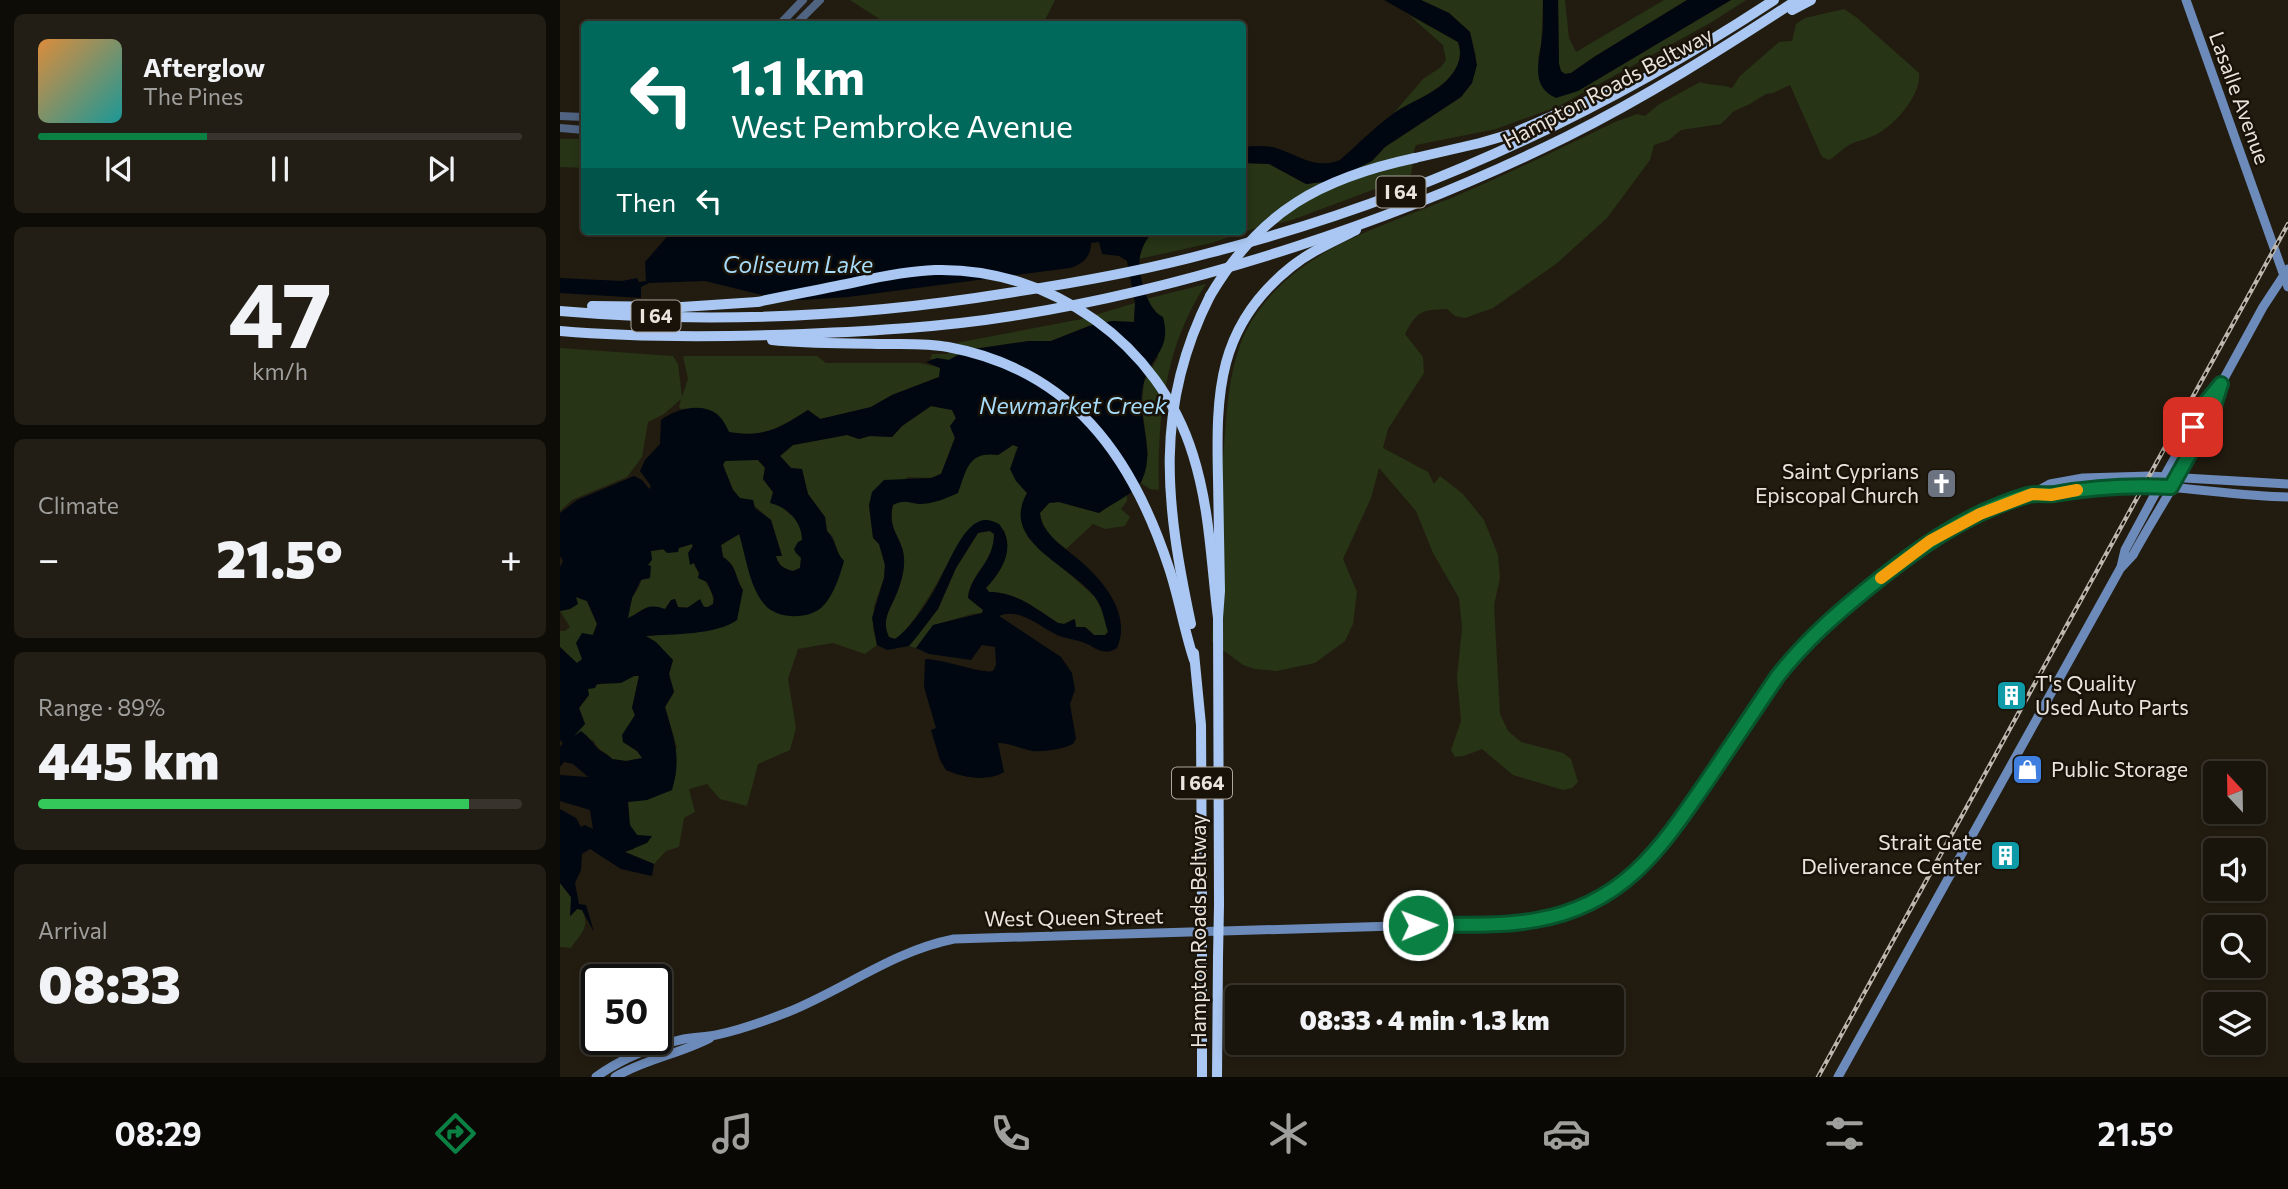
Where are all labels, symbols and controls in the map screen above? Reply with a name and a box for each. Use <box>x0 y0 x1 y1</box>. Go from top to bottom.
street label: Hampton Roads Beltway <box>1498 21 1716 153</box>
street label: Lasalle Avenue <box>2205 28 2276 167</box>
text: 1.1 km <box>731 45 865 105</box>
icon: left <box>616 49 707 140</box>
text: Afterglow <box>143 51 265 82</box>
text: The Pines <box>143 82 244 110</box>
text: West Pembroke Avenue <box>731 105 1073 145</box>
icon: previous <box>100 150 138 188</box>
icon: pause <box>261 150 299 188</box>
icon: next <box>422 150 460 188</box>
road number: I 64 <box>1376 176 1426 208</box>
icon: left <box>690 182 728 220</box>
text: Then <box>616 186 676 217</box>
water label: Coliseum Lake <box>723 250 873 278</box>
text: 47 <box>228 255 332 367</box>
road number: I 64 <box>632 300 680 332</box>
text: km/h <box>252 357 308 385</box>
water label: Newmarket Creek <box>979 391 1167 419</box>
pin <box>2163 397 2223 457</box>
icon: arrive <box>2174 408 2212 446</box>
place label: Saint Cyprians Episcopal Church <box>1755 458 1919 507</box>
church icon: Saint Cyprians Episcopal Church <box>1925 467 1959 501</box>
text: Climate <box>38 491 119 519</box>
text: 21.5° <box>216 525 343 589</box>
text: − <box>38 534 60 581</box>
text: + <box>500 534 522 581</box>
place label: T's Quality Used Auto Parts <box>2035 670 2189 719</box>
building icon: T's Quality Used Auto Parts <box>1995 679 2029 713</box>
text: Range · 89% <box>38 693 165 721</box>
text: 445 km <box>38 727 219 791</box>
shop icon: Public Storage <box>2011 753 2045 787</box>
place label: Public Storage <box>2051 756 2188 781</box>
north arrow <box>2203 761 2266 824</box>
map controls <box>2203 761 2266 1055</box>
road number: I 664 <box>1172 768 1232 798</box>
street label: Hampton Roads Beltway <box>1185 814 1210 1048</box>
place label: Strait Gate Deliverance Center <box>1801 829 1982 878</box>
building icon: Strait Gate Deliverance Center <box>1988 838 2022 872</box>
button: sound <box>2203 838 2266 901</box>
position arrow <box>1381 888 1455 962</box>
street label: West Queen Street <box>984 902 1164 931</box>
button: search <box>2203 915 2266 978</box>
text: Arrival <box>38 916 108 944</box>
text: 08:33 <box>38 950 181 1014</box>
speed limit sign: 50 <box>581 964 672 1055</box>
button: layers <box>2203 992 2266 1055</box>
text: 08:33 · 4 min · 1.3 km <box>1299 1004 1550 1035</box>
icon: directions <box>431 1109 480 1158</box>
icon: music <box>708 1109 757 1158</box>
icon: phone <box>986 1109 1035 1158</box>
icon: climate <box>1264 1109 1313 1158</box>
icon: car <box>1542 1109 1591 1158</box>
icon: filters <box>1820 1109 1869 1158</box>
text: 08:29 <box>114 1113 202 1153</box>
text: 21.5° <box>2097 1113 2173 1153</box>

